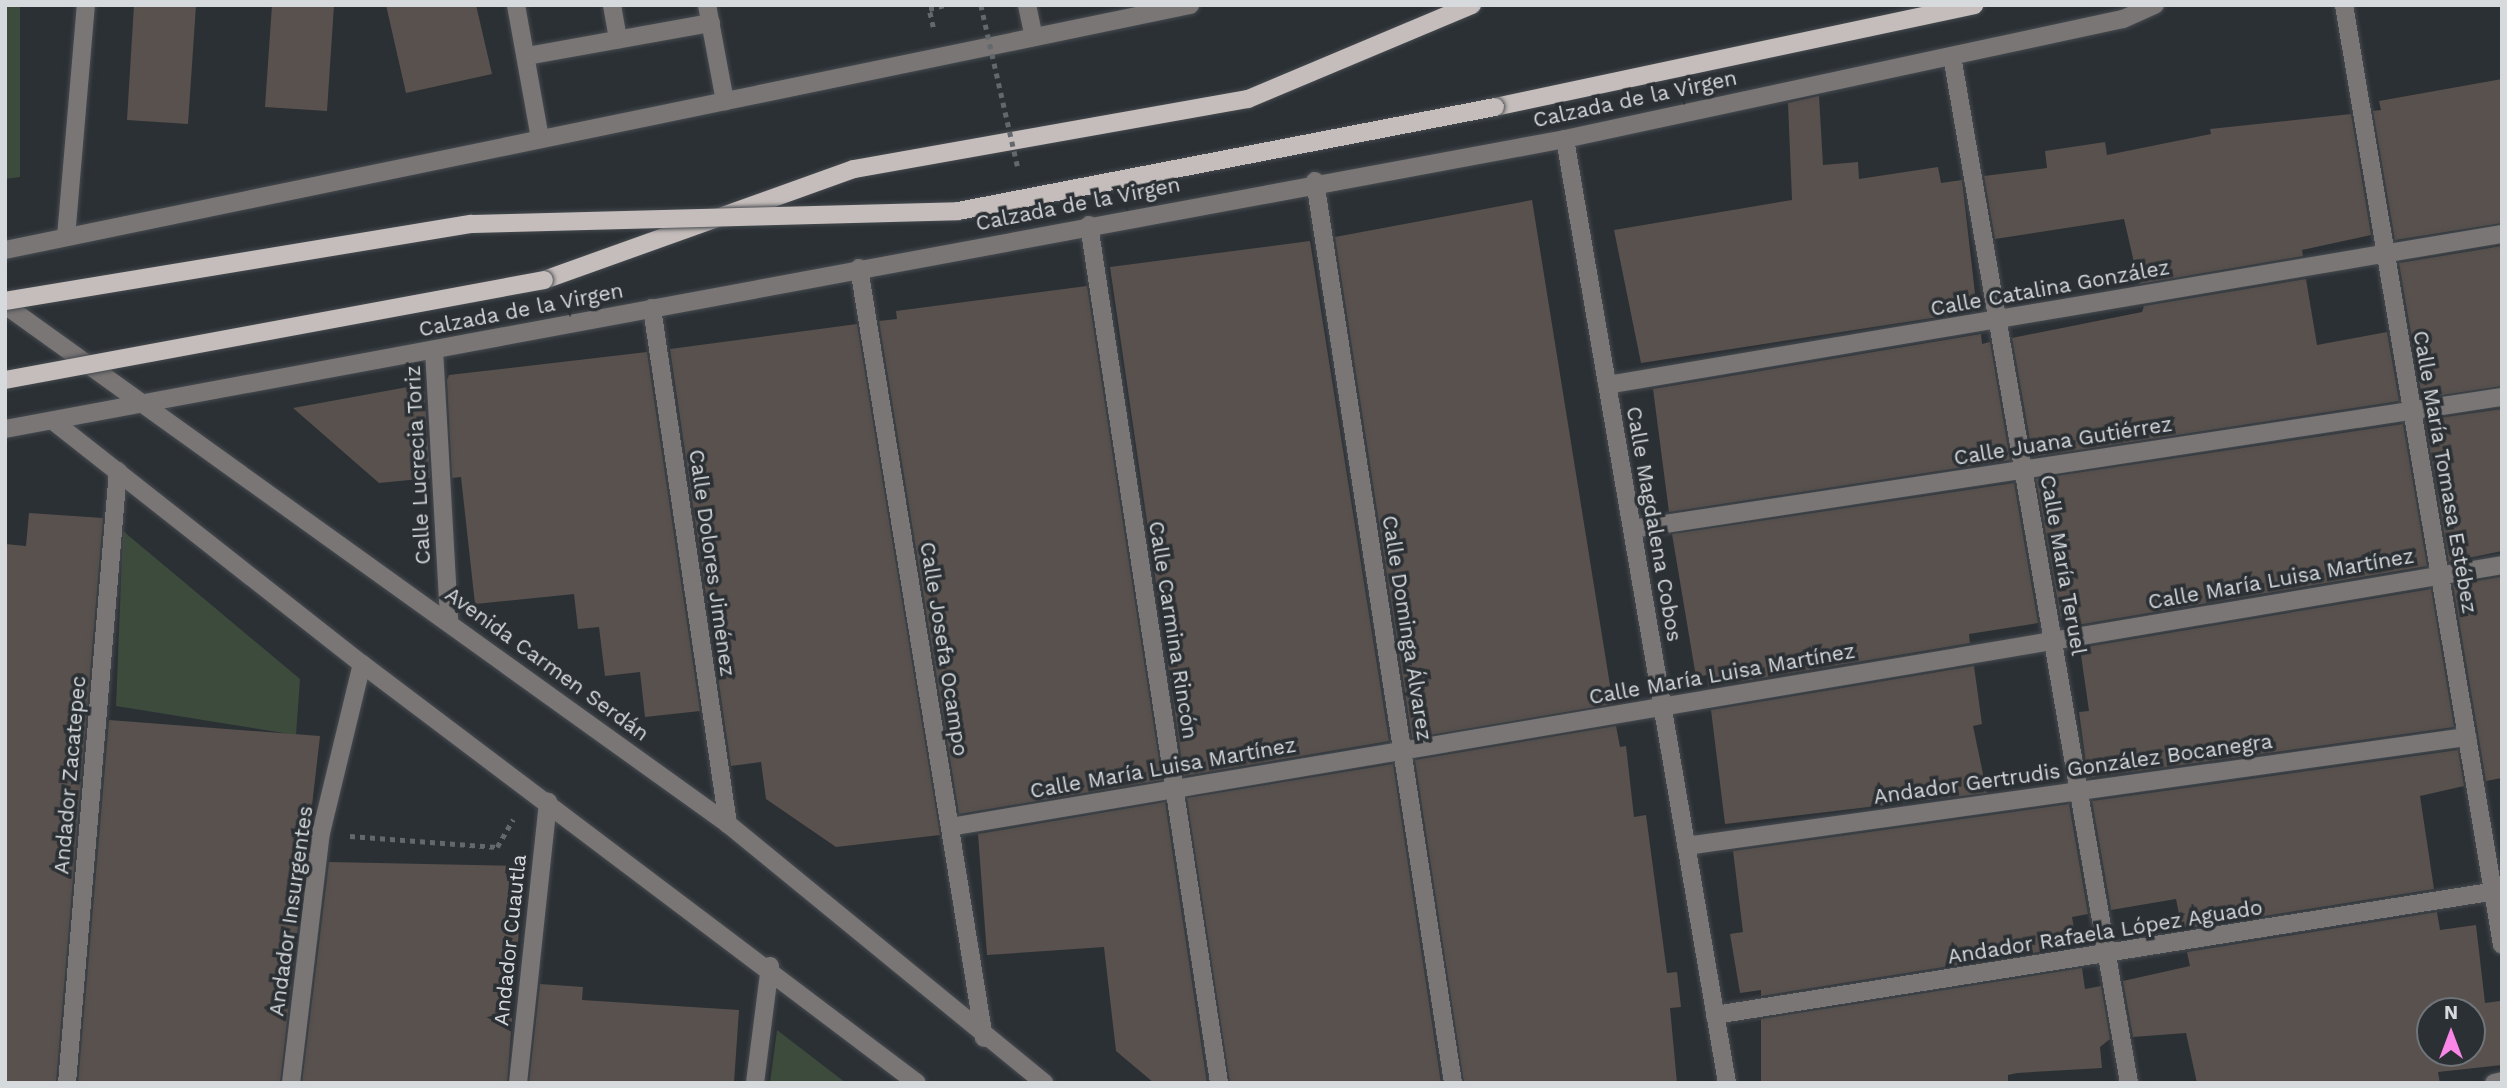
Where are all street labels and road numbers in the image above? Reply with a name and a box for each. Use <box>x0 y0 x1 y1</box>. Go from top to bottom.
street label: Calzada de la Virgen <box>1530 65 1740 133</box>
street label: Calzada de la Virgen <box>973 172 1183 236</box>
street label: Calle Catalina González <box>1928 255 2172 321</box>
street label: Calzada de la Virgen <box>416 278 626 342</box>
street label: Calle María Tomasa Estébez <box>2408 328 2482 616</box>
street label: Calle Lucrecia Toriz <box>400 364 436 566</box>
street label: Calle Magdalena Cobos <box>1621 404 1687 644</box>
street label: Calle Juana Gutiérrez <box>1951 411 2175 471</box>
street label: Calle Dolores Jiménez <box>684 448 740 678</box>
street label: Calle María Teruel <box>2035 472 2091 658</box>
street label: Calle Dominga Álvarez <box>1377 513 1437 743</box>
street label: Calle Carmina Rincón <box>1143 519 1203 741</box>
street label: Calle Josefa Ocampo <box>915 540 973 758</box>
street label: Calle María Luisa Martínez <box>2146 543 2416 615</box>
street label: Avenida Carmen Serdán <box>440 582 654 746</box>
street label: Calle María Luisa Martínez <box>1587 638 1857 710</box>
street label: Andador Zacatepec <box>49 674 91 876</box>
street label: Andador Gertrudis González Bocanegra <box>1872 728 2274 810</box>
street label: Calle María Luisa Martínez <box>1028 732 1298 804</box>
street label: Andador Insurgentes <box>264 804 318 1018</box>
street label: Andador Cuautla <box>488 853 532 1027</box>
street label: Andador Rafaela López Aguado <box>1945 894 2265 970</box>

